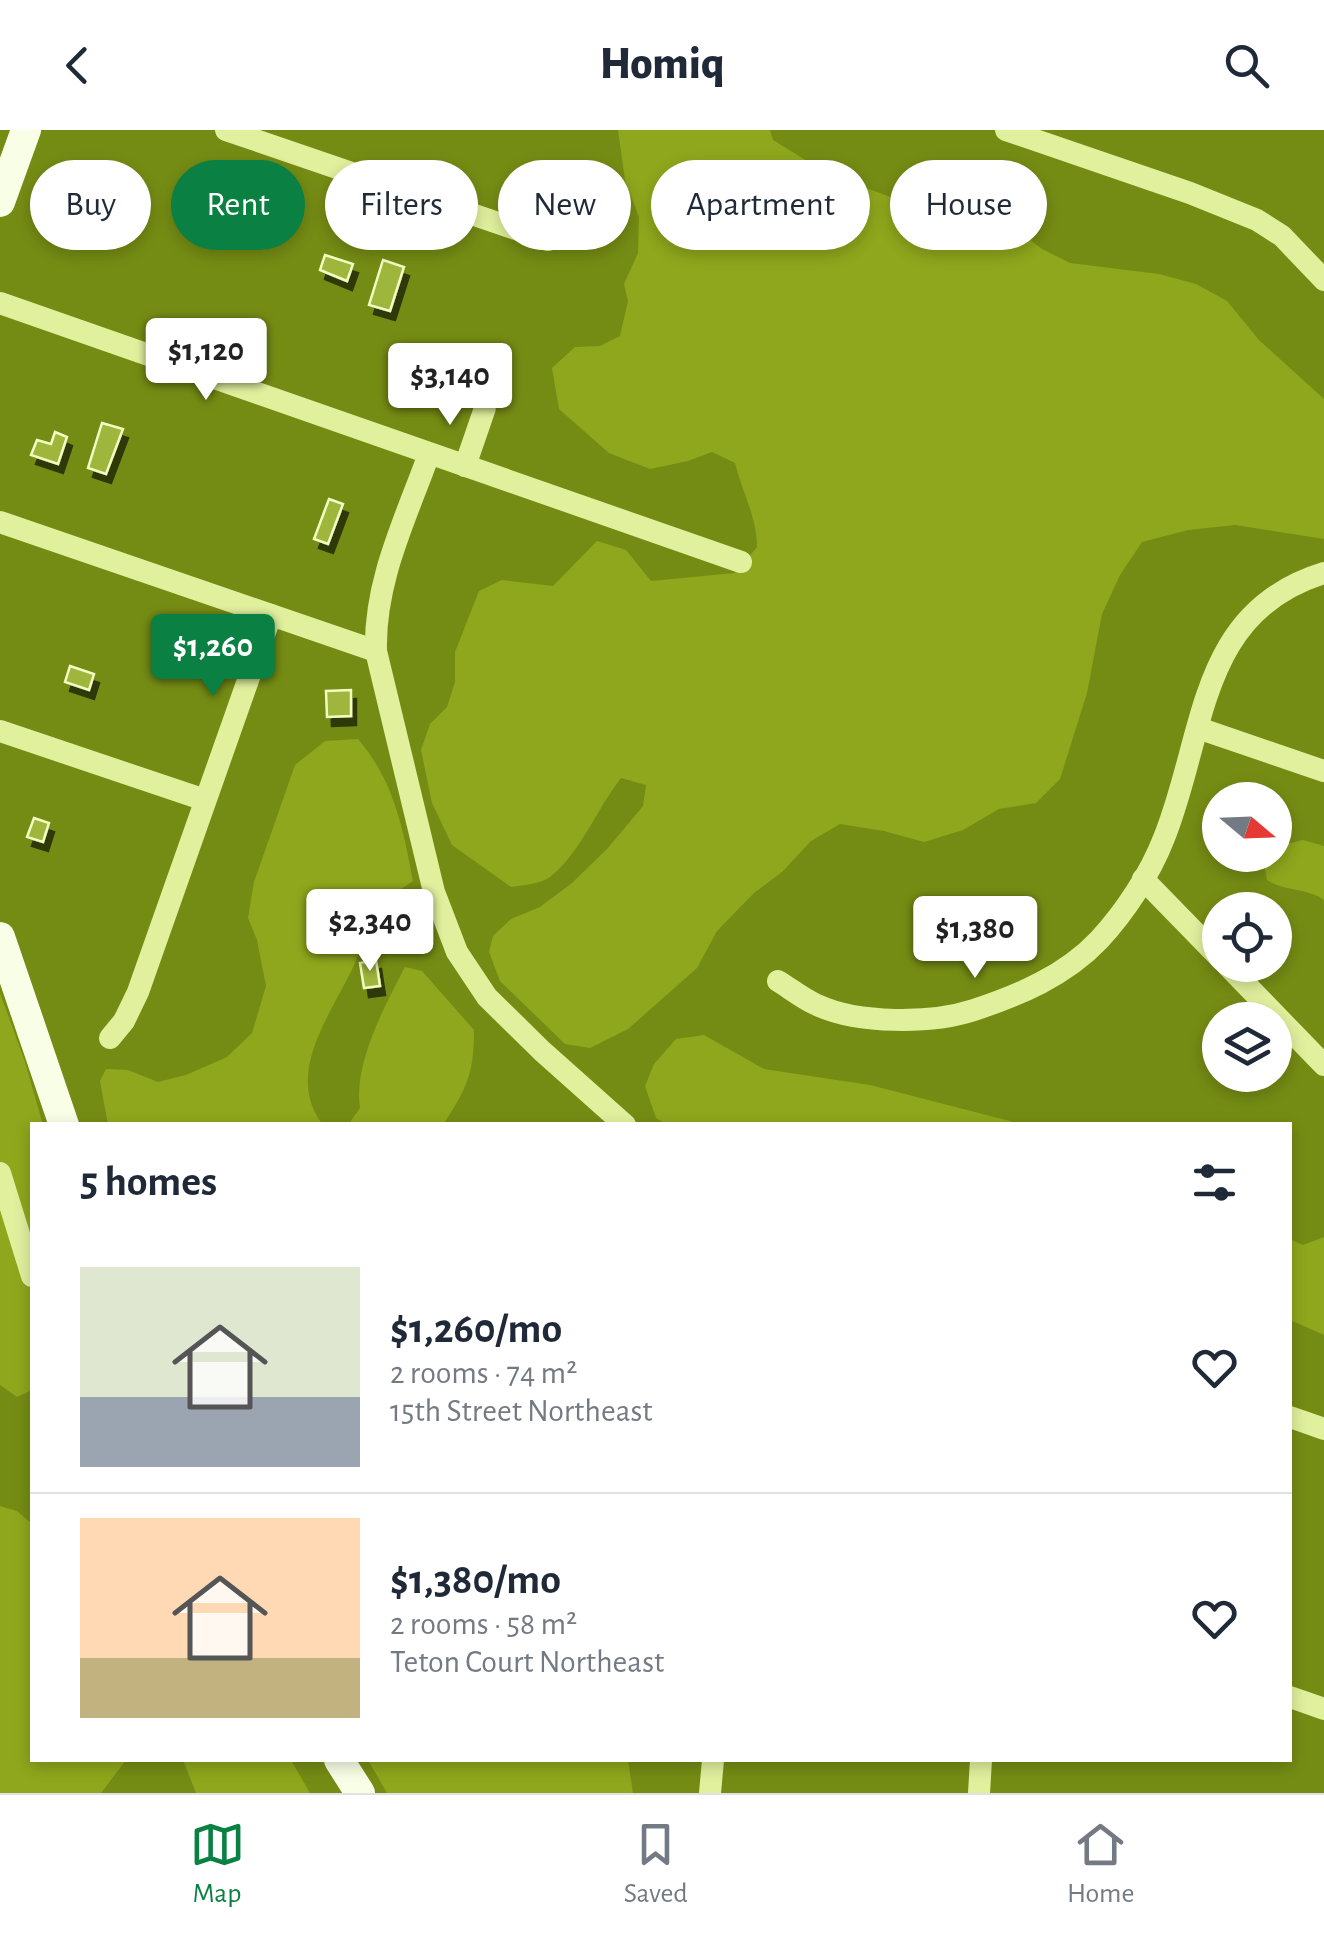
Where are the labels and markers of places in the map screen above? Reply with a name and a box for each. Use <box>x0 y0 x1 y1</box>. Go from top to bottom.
pin: $1,120 <box>125 318 287 403</box>
pin: $3,140 <box>369 343 531 428</box>
pin: $1,260 <box>132 614 294 699</box>
pin: $2,340 <box>289 889 451 974</box>
pin: $1,380 <box>894 896 1056 981</box>

